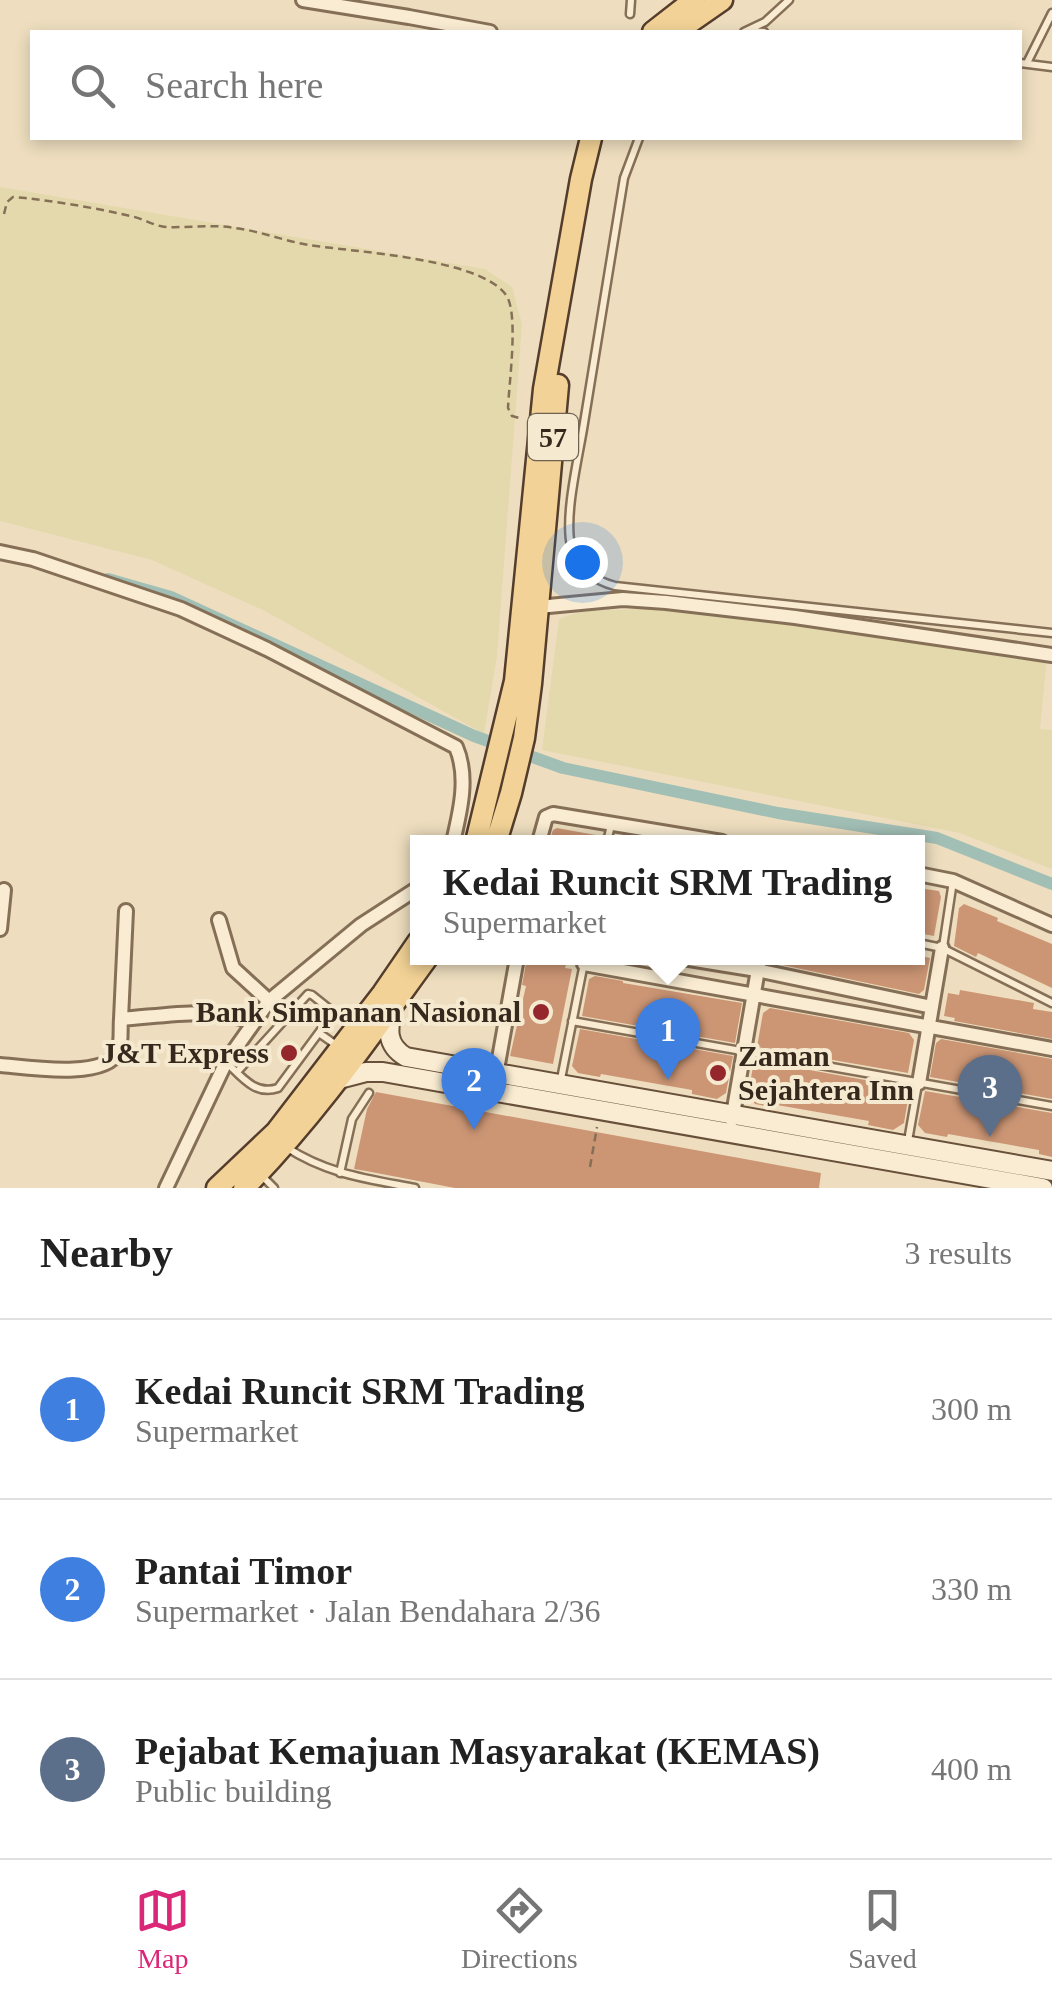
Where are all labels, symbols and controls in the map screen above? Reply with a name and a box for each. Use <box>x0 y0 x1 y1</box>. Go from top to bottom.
search box <box>30 30 1022 140</box>
icon: search <box>65 58 120 113</box>
text: Search here <box>145 64 323 106</box>
road number: 57 <box>528 414 578 460</box>
your location <box>557 537 608 588</box>
popup <box>410 835 925 965</box>
text: Kedai Runcit SRM Trading <box>443 861 892 903</box>
text: Supermarket <box>443 904 606 940</box>
place label: Bank Simpanan Nasional <box>196 995 521 1028</box>
pin: 1 <box>636 998 700 1080</box>
marker: Bank Simpanan Nasional <box>530 1001 552 1023</box>
place label: J&T Express <box>101 1036 269 1069</box>
place label: Zaman Sejahtera Inn <box>738 1039 914 1106</box>
marker: J&T Express <box>278 1042 300 1064</box>
pin: 2 <box>442 1048 506 1130</box>
pin: 3 <box>958 1054 1022 1137</box>
marker: Zaman Sejahtera Inn <box>707 1062 729 1084</box>
text: Nearby <box>40 1230 173 1276</box>
text: 3 results <box>904 1235 1012 1271</box>
text: Kedai Runcit SRM Trading <box>135 1370 584 1412</box>
text: 1 <box>65 1391 81 1427</box>
text: 300 m <box>931 1391 1012 1427</box>
text: Supermarket <box>135 1413 299 1449</box>
text: Pantai Timor <box>135 1550 352 1592</box>
text: 2 <box>65 1571 81 1607</box>
text: 330 m <box>931 1571 1012 1607</box>
text: Supermarket · Jalan Bendahara 2/36 <box>135 1593 601 1629</box>
text: Pejabat Kemajuan Masyarakat (KEMAS) <box>135 1730 820 1772</box>
text: 3 <box>65 1751 81 1787</box>
text: 400 m <box>931 1751 1012 1787</box>
text: Public building <box>135 1773 331 1809</box>
tab: Map <box>135 1883 190 1975</box>
tab: Directions <box>461 1883 578 1975</box>
tab: Saved <box>848 1883 917 1975</box>

